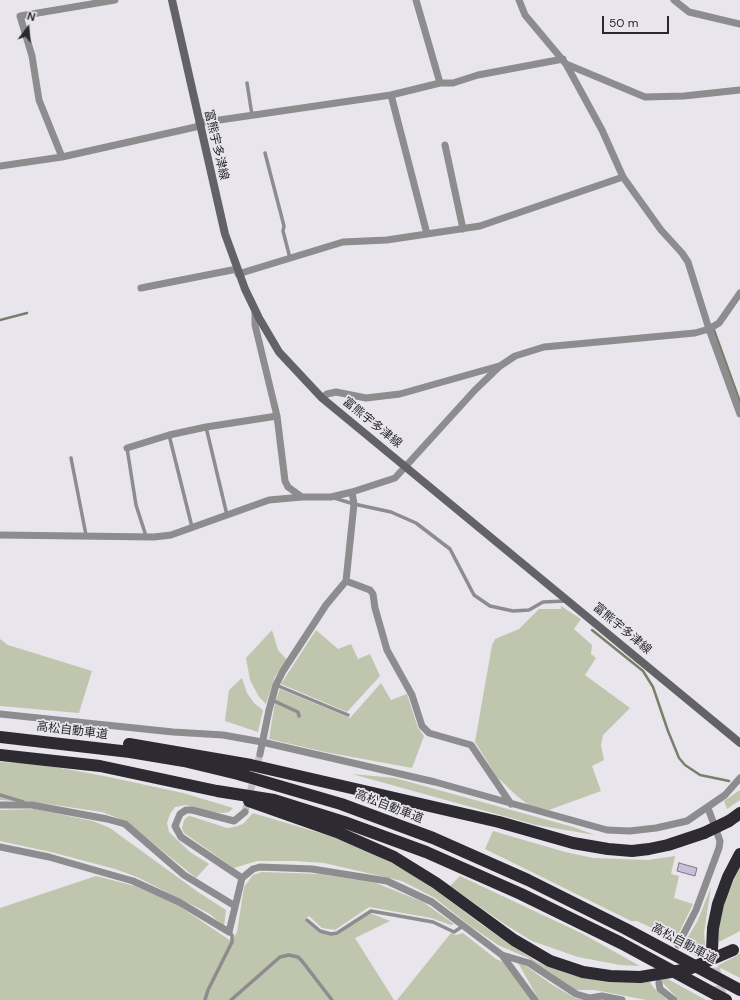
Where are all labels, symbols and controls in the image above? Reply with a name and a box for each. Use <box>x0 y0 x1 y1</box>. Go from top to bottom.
north arrow <box>8 8 48 48</box>
scale bar <box>604 8 671 34</box>
text: N <box>26 9 37 24</box>
text: 50 m <box>609 15 638 31</box>
street label: 富熊宇多津線 <box>201 108 231 182</box>
street label: 富熊宇多津線 <box>339 395 405 451</box>
street label: 富熊宇多津線 <box>590 600 654 658</box>
street label: 高松自動車道 <box>35 719 109 743</box>
street label: 高松自動車道 <box>353 787 425 827</box>
street label: 高松自動車道 <box>649 921 719 967</box>

